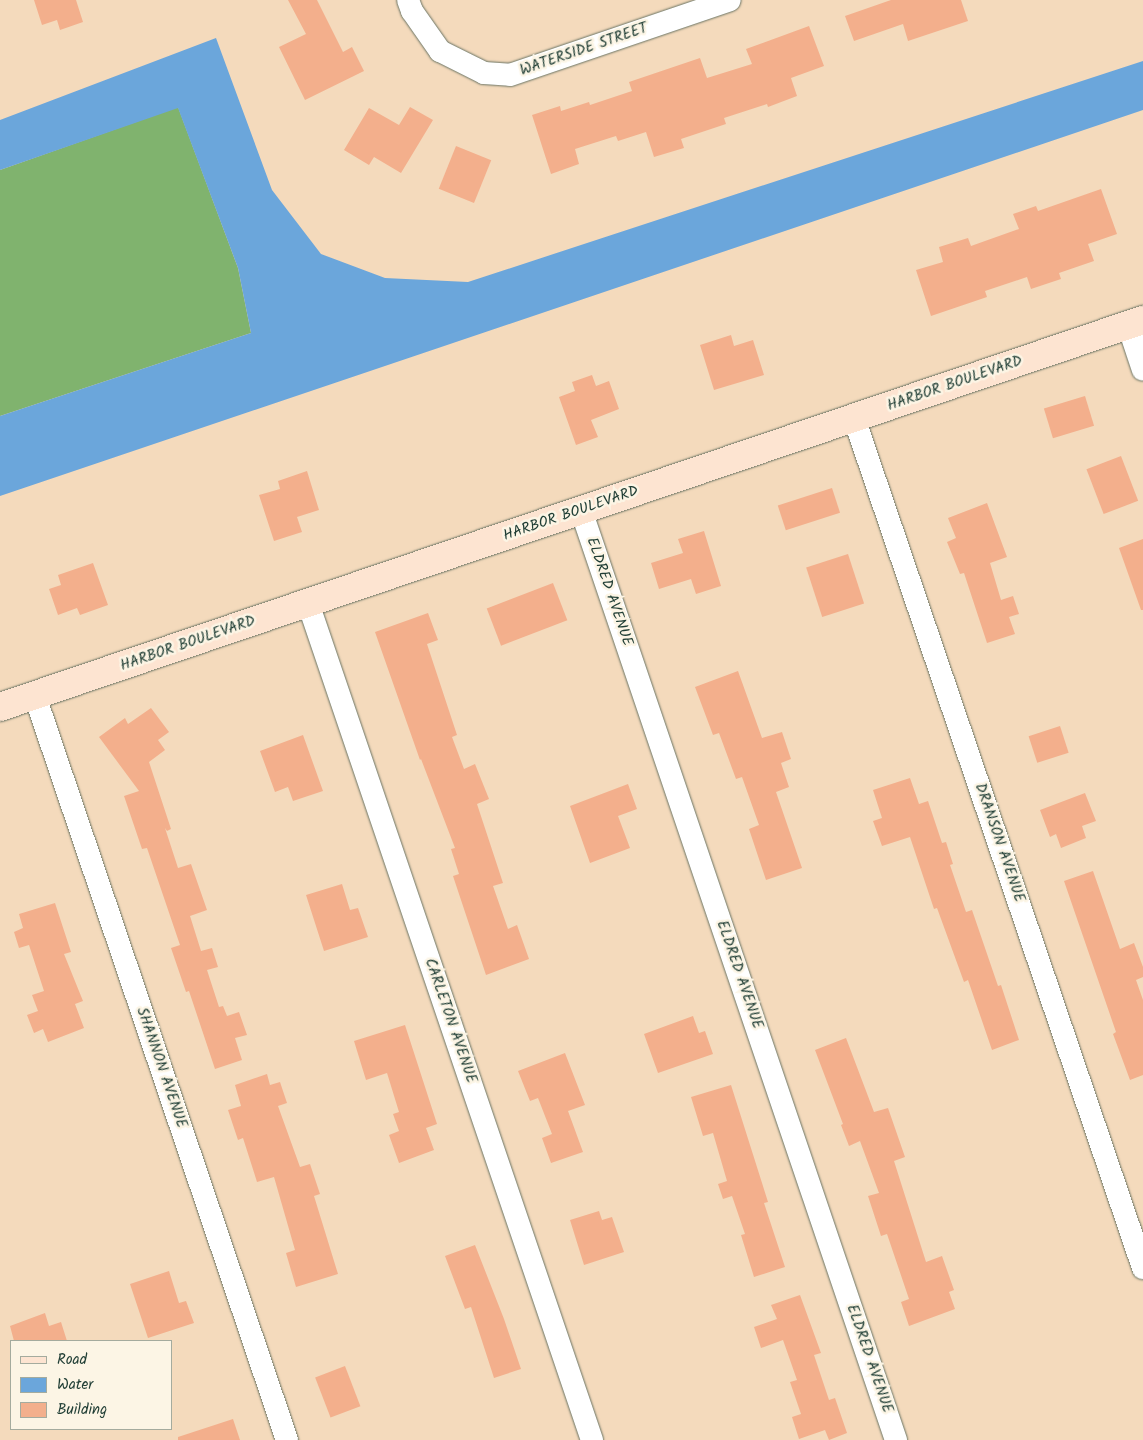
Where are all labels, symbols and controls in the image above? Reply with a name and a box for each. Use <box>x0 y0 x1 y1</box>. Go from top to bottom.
street label: WATERSIDE STREET <box>518 20 650 80</box>
street label: HARBOR BOULEVARD <box>885 352 1025 416</box>
street label: HARBOR BOULEVARD <box>501 482 641 546</box>
street label: ELDRED AVENUE <box>582 535 636 649</box>
street label: HARBOR BOULEVARD <box>118 612 258 676</box>
street label: DRANSON AVENUE <box>970 781 1028 905</box>
street label: ELDRED AVENUE <box>712 918 766 1032</box>
street label: CARLETON AVENUE <box>420 956 480 1086</box>
street label: SHANNON AVENUE <box>132 1005 190 1131</box>
street label: ELDRED AVENUE <box>842 1302 896 1416</box>
legend <box>10 1340 172 1430</box>
text: Road <box>57 1348 87 1372</box>
text: Water <box>57 1373 93 1397</box>
text: Building <box>57 1398 107 1422</box>

